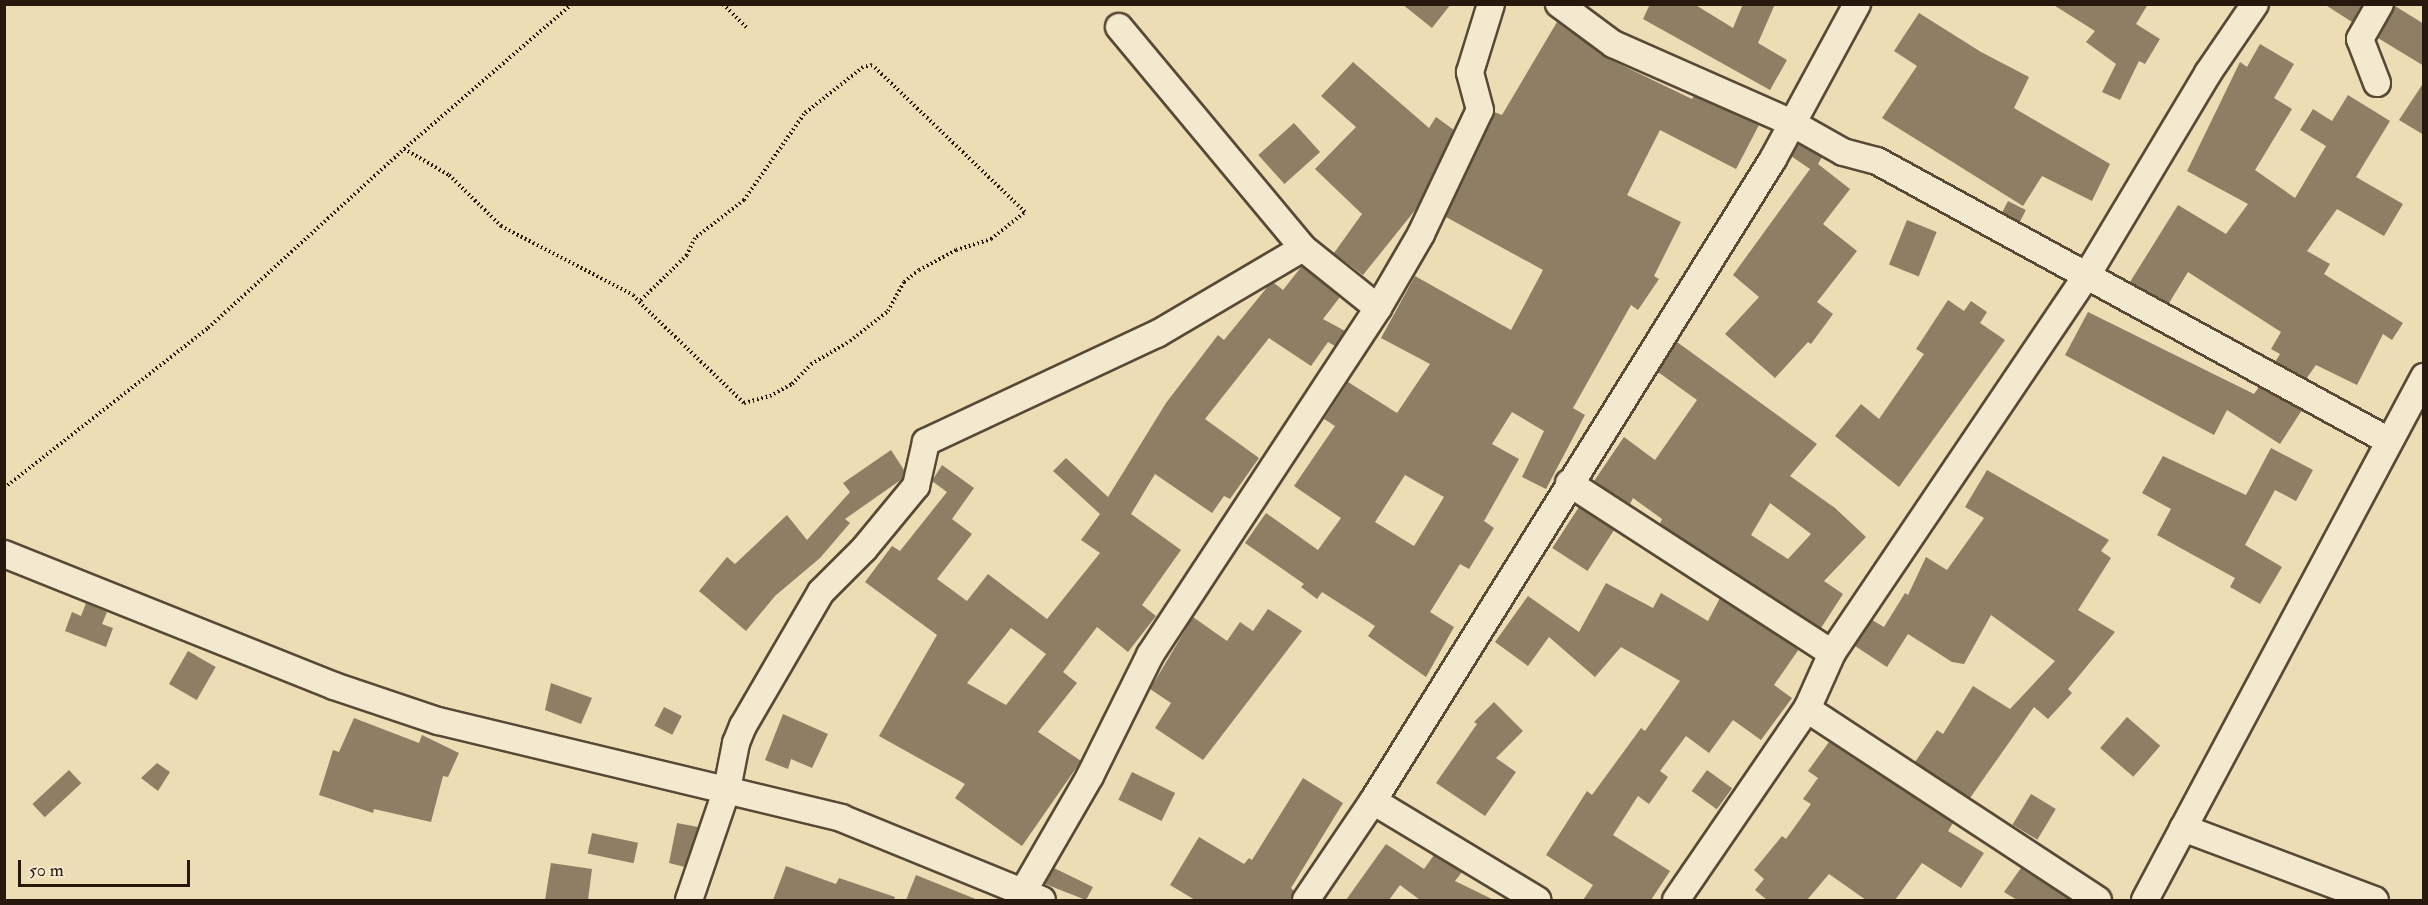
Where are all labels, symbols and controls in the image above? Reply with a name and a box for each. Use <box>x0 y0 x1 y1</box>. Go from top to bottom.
scale bar <box>21 848 194 886</box>
text: 50 m <box>29 859 64 882</box>

